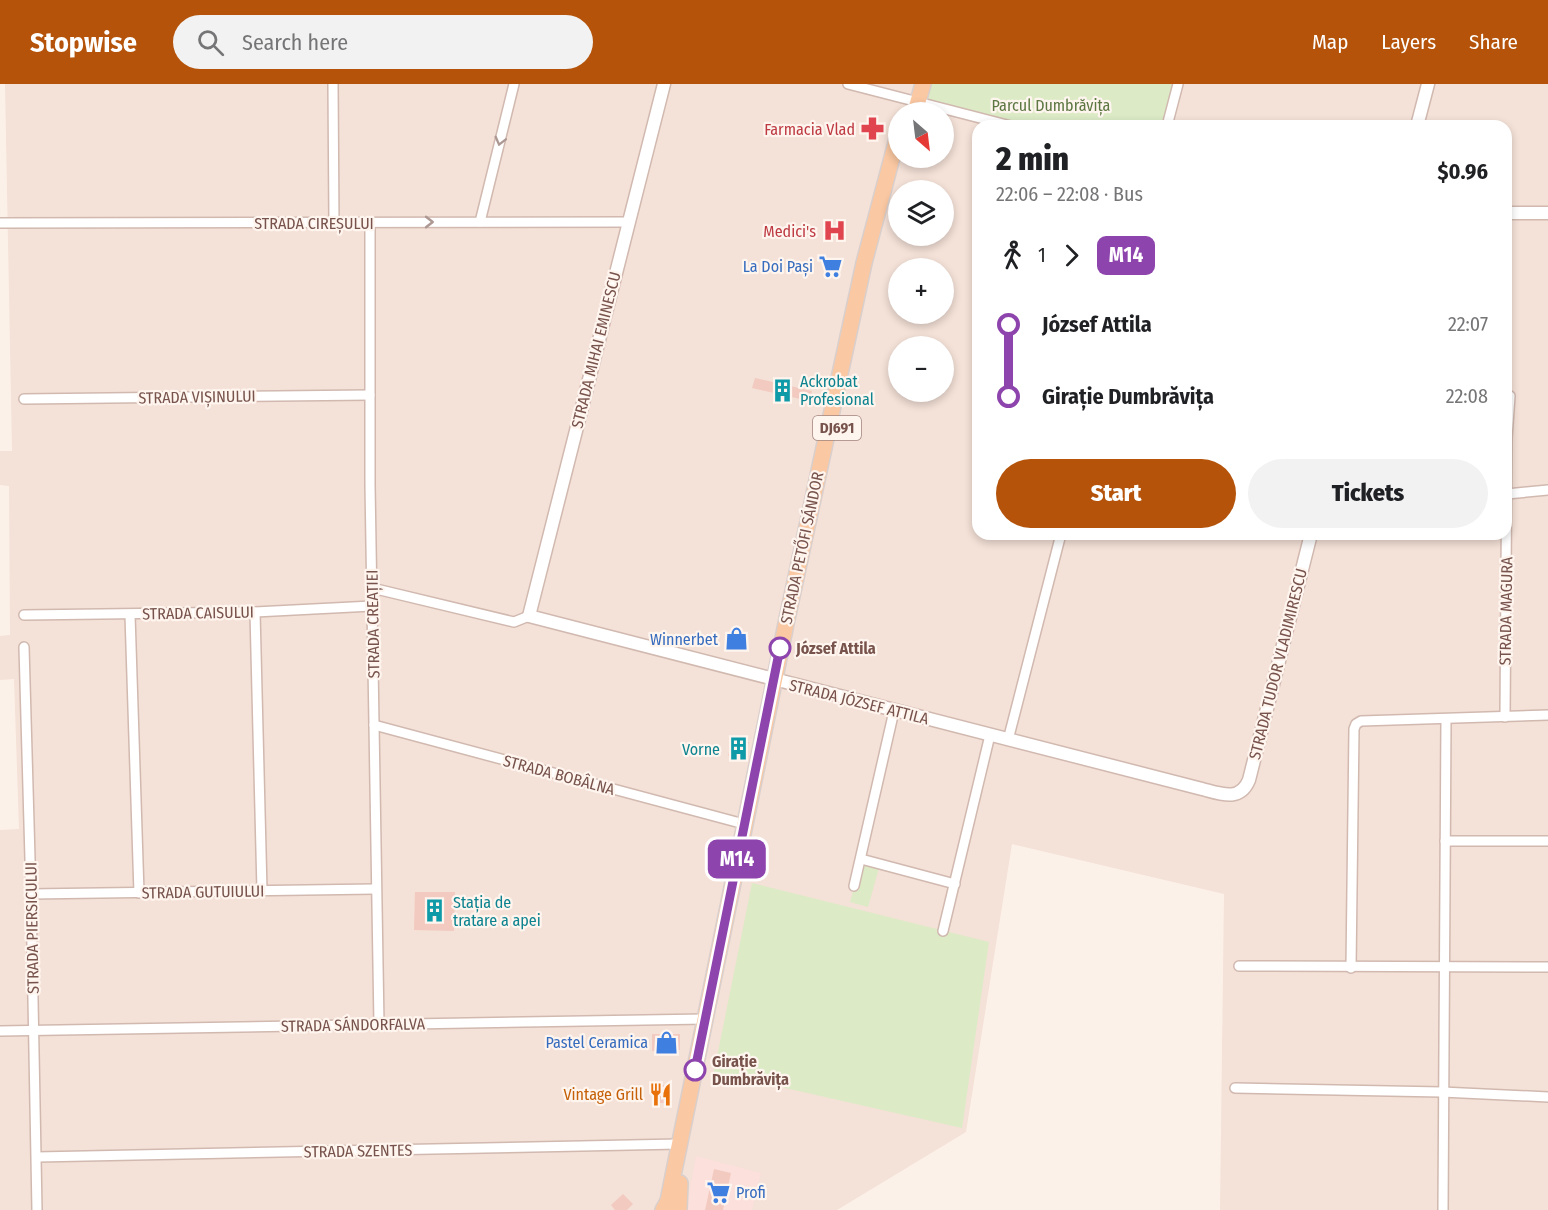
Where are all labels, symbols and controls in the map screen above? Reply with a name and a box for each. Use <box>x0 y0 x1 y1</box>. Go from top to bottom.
search box <box>173 15 593 69</box>
text: Stopwise <box>30 26 137 59</box>
icon: search <box>194 26 227 59</box>
text: Search here <box>242 29 348 56</box>
text: Map <box>1312 29 1348 55</box>
text: Layers <box>1381 29 1436 55</box>
text: Share <box>1469 29 1518 55</box>
park label: Parcul Dumbrăvița <box>992 96 1111 116</box>
north arrow <box>888 102 954 168</box>
map controls <box>888 102 954 402</box>
pharmacy icon: Farmacia Vlad <box>860 116 886 142</box>
place label: Farmacia Vlad <box>764 120 855 139</box>
one-way arrow <box>494 136 507 146</box>
text: 2 min <box>996 139 1069 179</box>
text: $0.96 <box>1438 158 1488 185</box>
button: layers <box>888 180 954 246</box>
text: 22:06 – 22:08 · Bus <box>996 182 1143 206</box>
street label: STRADA CIREȘULUI <box>254 214 374 234</box>
one-way arrow <box>424 216 433 229</box>
hospital icon: Medici's <box>821 218 847 244</box>
place label: Medici's <box>763 222 816 241</box>
icon: walk <box>996 239 1029 272</box>
icon: forward <box>1055 239 1088 272</box>
text: M14 <box>1109 242 1143 268</box>
text: 1 <box>1038 243 1046 267</box>
supermarket icon: La Doi Pași <box>818 253 844 279</box>
place label: La Doi Pași <box>743 257 813 277</box>
button: + <box>888 258 954 324</box>
street label: STRADA MIHAI EMINESCU <box>567 270 625 430</box>
text: József Attila <box>1042 311 1152 338</box>
text: 22:07 <box>1448 312 1488 336</box>
button: − <box>888 336 954 402</box>
place label: Ackrobat Profesional <box>800 372 874 409</box>
building icon: Ackrobat Profesional <box>769 377 795 403</box>
text: Girație Dumbrăvița <box>1042 383 1214 410</box>
text: 22:08 <box>1446 384 1488 408</box>
street label: STRADA VIȘINULUI <box>138 386 256 409</box>
road number: DJ691 <box>813 416 861 440</box>
button: Start <box>996 459 1236 528</box>
button: Tickets <box>1248 459 1488 528</box>
street label: STRADA PETŐFI SÁNDOR <box>776 470 827 626</box>
street label: STRADA MAGURA <box>1496 556 1516 666</box>
street label: STRADA TUDOR VLADIMIRESCU <box>1245 567 1311 761</box>
street label: STRADA CREAȚIEI <box>363 569 384 679</box>
street label: STRADA CAISULUI <box>142 603 254 623</box>
shop icon: Winnerbet <box>723 626 749 652</box>
place label: Winnerbet <box>650 630 719 649</box>
marker: József Attila <box>769 637 791 659</box>
place label: József Attila <box>795 639 876 658</box>
street label: STRADA JÓZSEF ATTILA <box>787 675 931 729</box>
building icon: Vorne <box>725 736 751 762</box>
place label: Vorne <box>682 740 720 759</box>
street label: STRADA BOBÂLNA <box>501 751 617 799</box>
line badge: M14 <box>702 840 771 878</box>
text: M14 <box>720 846 754 872</box>
street label: STRADA PIERSICULUI <box>21 862 43 994</box>
street label: STRADA GUTUIULUI <box>141 881 265 903</box>
place label: Stația de tratare a apei <box>453 893 541 930</box>
building icon: Stația de tratare a apei <box>422 898 448 924</box>
street label: STRADA SÁNDORFALVA <box>281 1014 426 1036</box>
shop icon: Pastel Ceramica <box>653 1029 679 1055</box>
place label: Pastel Ceramica <box>546 1033 648 1052</box>
place label: Girație Dumbrăvița <box>712 1052 789 1090</box>
marker: Girație Dumbrăvița <box>684 1059 706 1081</box>
restaurant icon: Vintage Grill <box>648 1081 674 1107</box>
place label: Vintage Grill <box>563 1085 643 1104</box>
street label: STRADA SZENTES <box>304 1141 413 1161</box>
supermarket icon: Profi <box>705 1179 731 1205</box>
place label: Profi <box>736 1183 766 1202</box>

